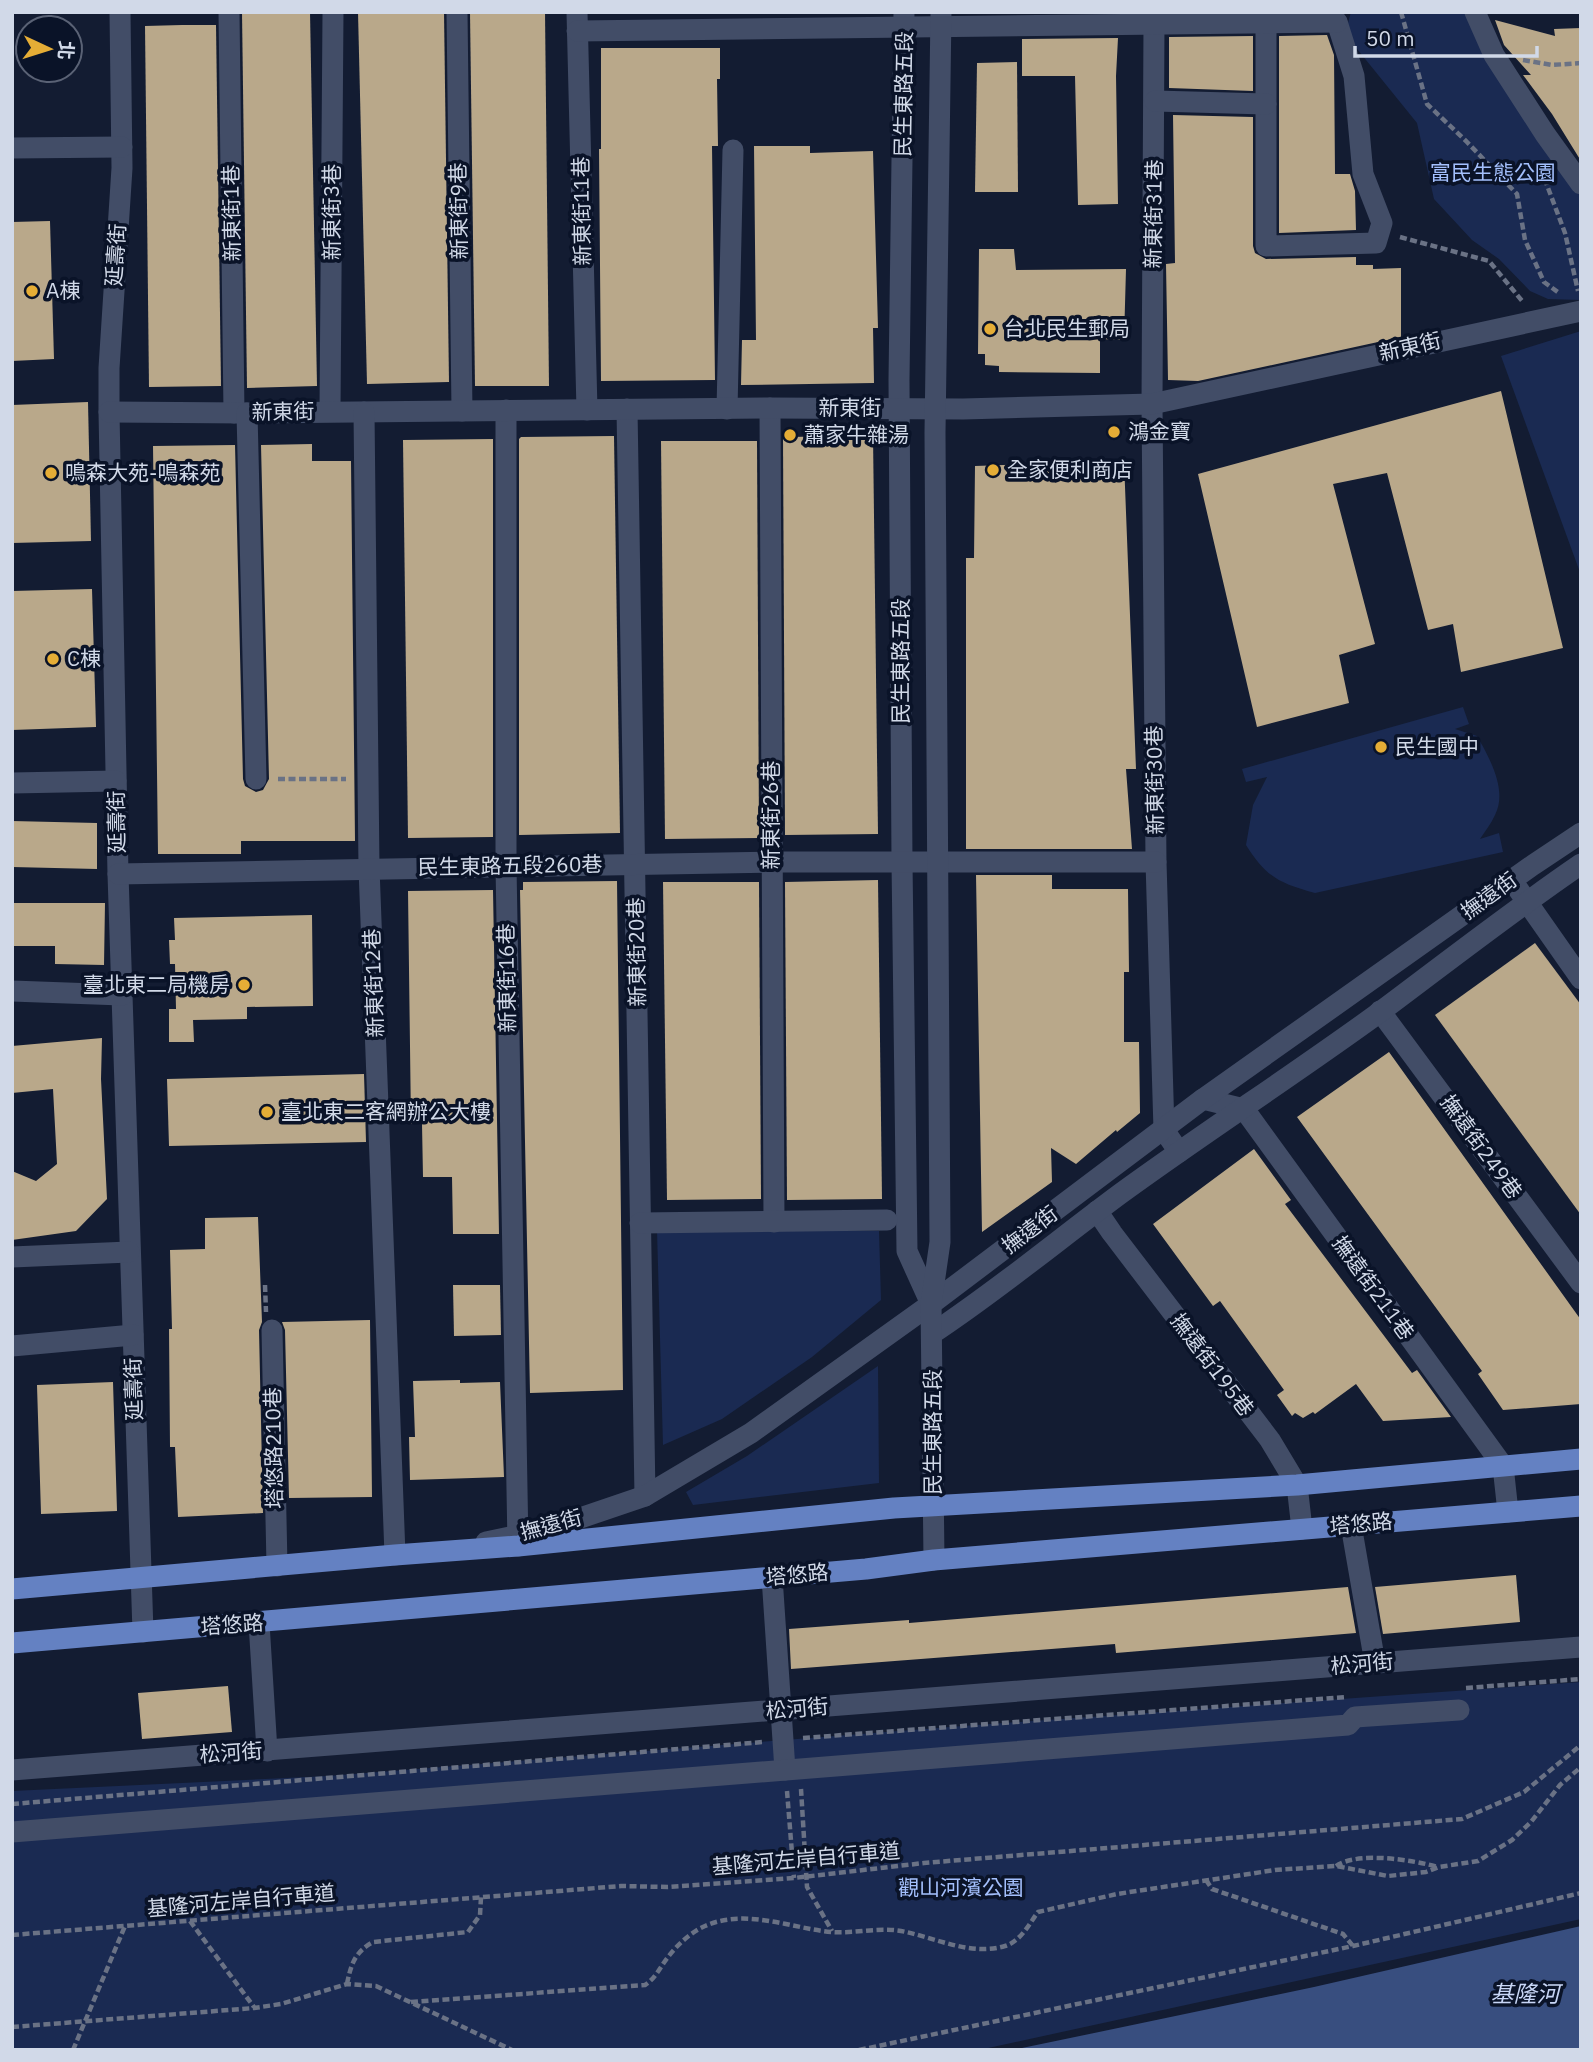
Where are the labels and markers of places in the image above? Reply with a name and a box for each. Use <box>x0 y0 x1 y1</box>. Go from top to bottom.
place label: A棟 <box>46 276 80 304</box>
marker: A棟 <box>24 283 40 299</box>
place label: 台北民生郵局 <box>1004 314 1130 342</box>
marker: 台北民生郵局 <box>982 321 998 337</box>
place label: 鴻金寶 <box>1128 417 1191 445</box>
place label: 蕭家牛雜湯 <box>804 420 909 448</box>
marker: 鴻金寶 <box>1106 424 1122 440</box>
marker: 蕭家牛雜湯 <box>782 427 798 443</box>
place label: 全家便利商店 <box>1007 455 1133 483</box>
place label: 鳴森大苑-鳴森苑 <box>65 458 220 486</box>
marker: 全家便利商店 <box>985 462 1001 478</box>
marker: 鳴森大苑-鳴森苑 <box>43 465 59 481</box>
place label: C棟 <box>67 644 101 672</box>
marker: C棟 <box>45 651 61 667</box>
place label: 民生國中 <box>1395 732 1479 760</box>
marker: 民生國中 <box>1373 739 1389 755</box>
place label: 臺北東二局機房 <box>83 970 230 998</box>
marker: 臺北東二局機房 <box>236 977 252 993</box>
place label: 臺北東二客網辦公大樓 <box>281 1097 491 1125</box>
marker: 臺北東二客網辦公大樓 <box>259 1104 275 1120</box>

